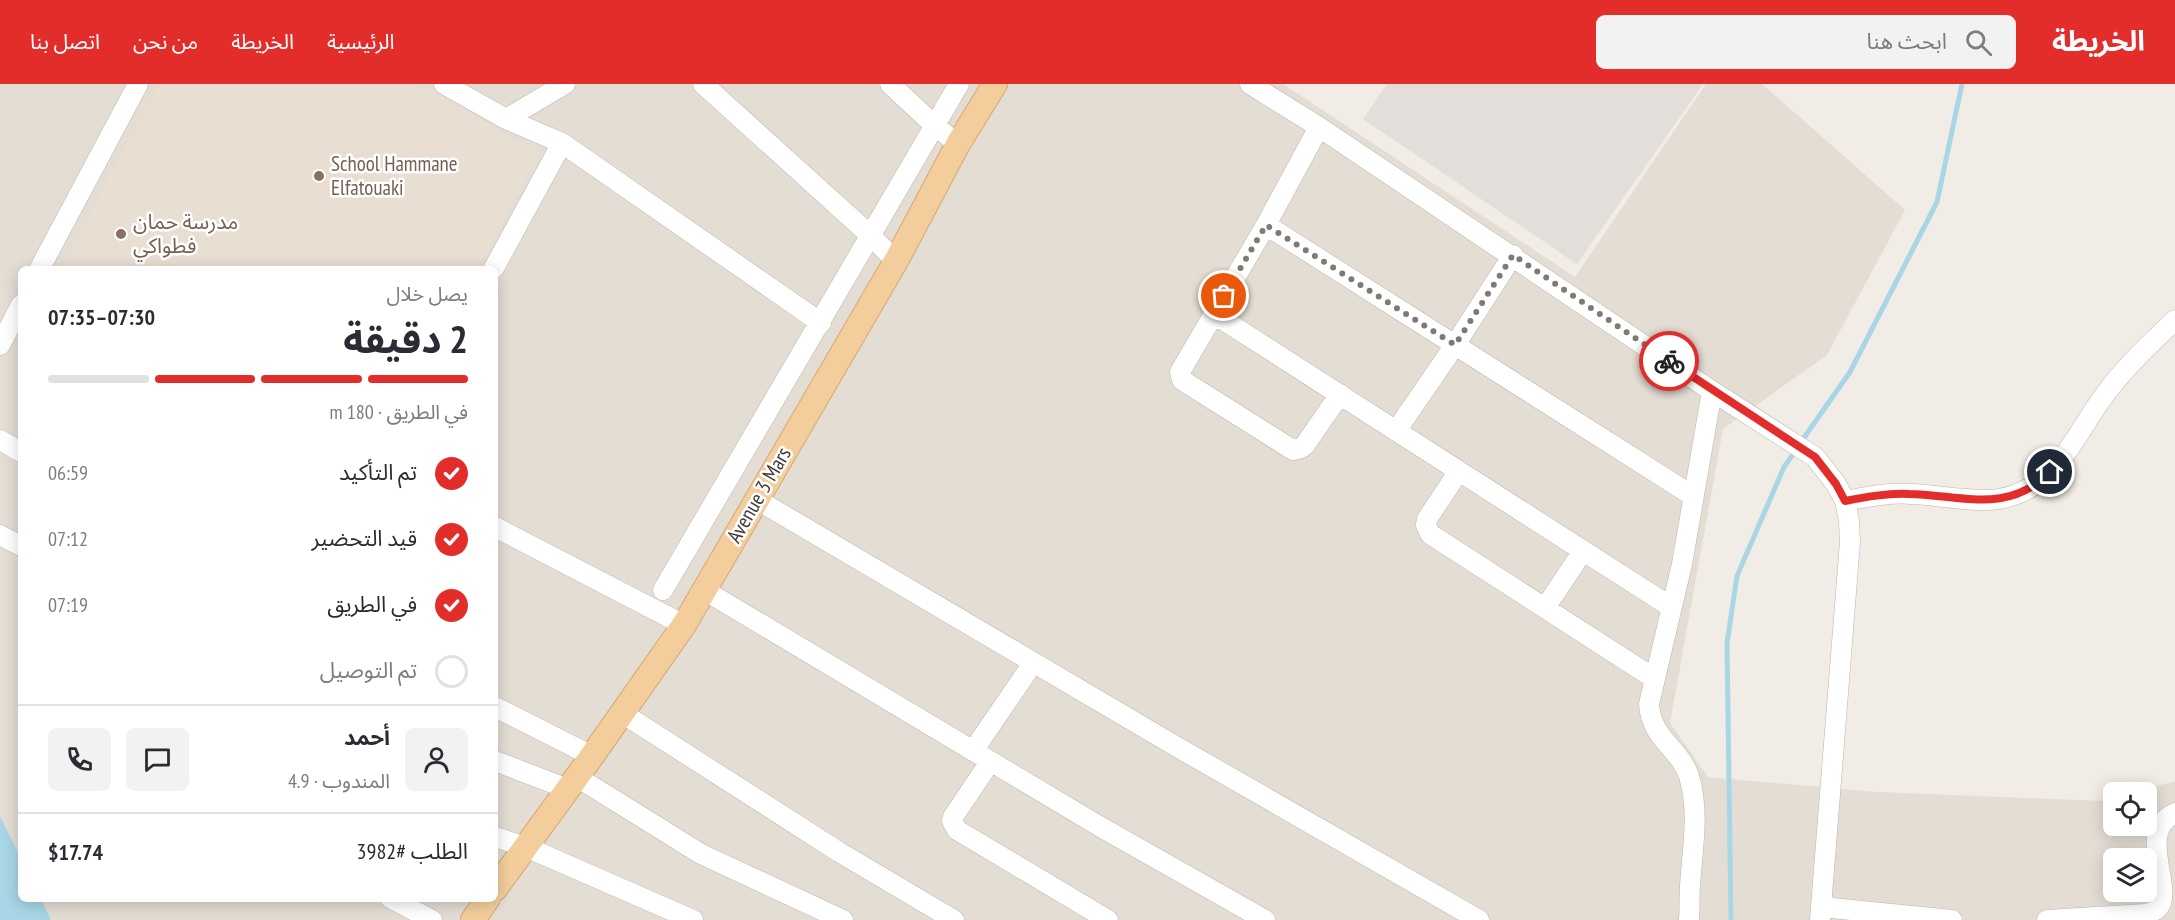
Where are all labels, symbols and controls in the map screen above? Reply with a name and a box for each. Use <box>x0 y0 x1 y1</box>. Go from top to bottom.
search box <box>1596 15 2016 69</box>
text: الخريطة <box>2052 22 2145 59</box>
icon: search <box>1962 26 1995 59</box>
text: ابحث هنا <box>1867 27 1947 55</box>
text: اتصل بنا <box>30 28 100 55</box>
text: من نحن <box>133 28 198 55</box>
text: الخريطة <box>231 28 294 55</box>
text: الرئيسية <box>327 28 395 55</box>
place label: School Hammane Elfatouaki <box>331 150 457 201</box>
marker: School Hammane Elfatouaki <box>312 169 326 183</box>
place label: مدرسة حمان فطواكي <box>133 208 238 262</box>
marker: مدرسة حمان فطواكي <box>114 227 128 241</box>
pin <box>1198 270 1249 321</box>
icon: bag <box>1207 279 1240 312</box>
text: يصل خلال <box>387 281 468 307</box>
text: 07:30–07:35 <box>48 303 155 331</box>
text: 2 دقيقة <box>343 313 468 364</box>
courier <box>1639 331 1699 391</box>
icon: bike <box>1653 345 1686 378</box>
text: في الطريق · 180 m <box>329 399 468 425</box>
street label: Avenue 3 Mars <box>720 442 797 547</box>
pin <box>2024 446 2075 497</box>
icon: home <box>2033 455 2066 488</box>
icon: check <box>435 457 468 490</box>
text: تم التأكيد <box>339 458 417 486</box>
text: 06:59 <box>48 460 88 486</box>
icon: check <box>435 523 468 556</box>
text: قيد التحضير <box>312 524 417 552</box>
text: 07:12 <box>48 526 88 552</box>
icon: check <box>435 589 468 622</box>
text: في الطريق <box>327 590 417 618</box>
text: 07:19 <box>48 592 88 618</box>
text: تم التوصيل <box>320 656 417 684</box>
text: أحمد <box>344 723 390 751</box>
button: phone <box>48 728 111 791</box>
button: chat <box>126 728 189 791</box>
button: person <box>405 728 468 791</box>
text: المندوب · 4.9 <box>288 768 390 794</box>
map controls <box>2103 782 2157 902</box>
button: locate <box>2103 782 2157 836</box>
text: الطلب #3982 <box>357 837 468 865</box>
text: $17.74 <box>48 838 103 866</box>
button: layers <box>2103 848 2157 902</box>

